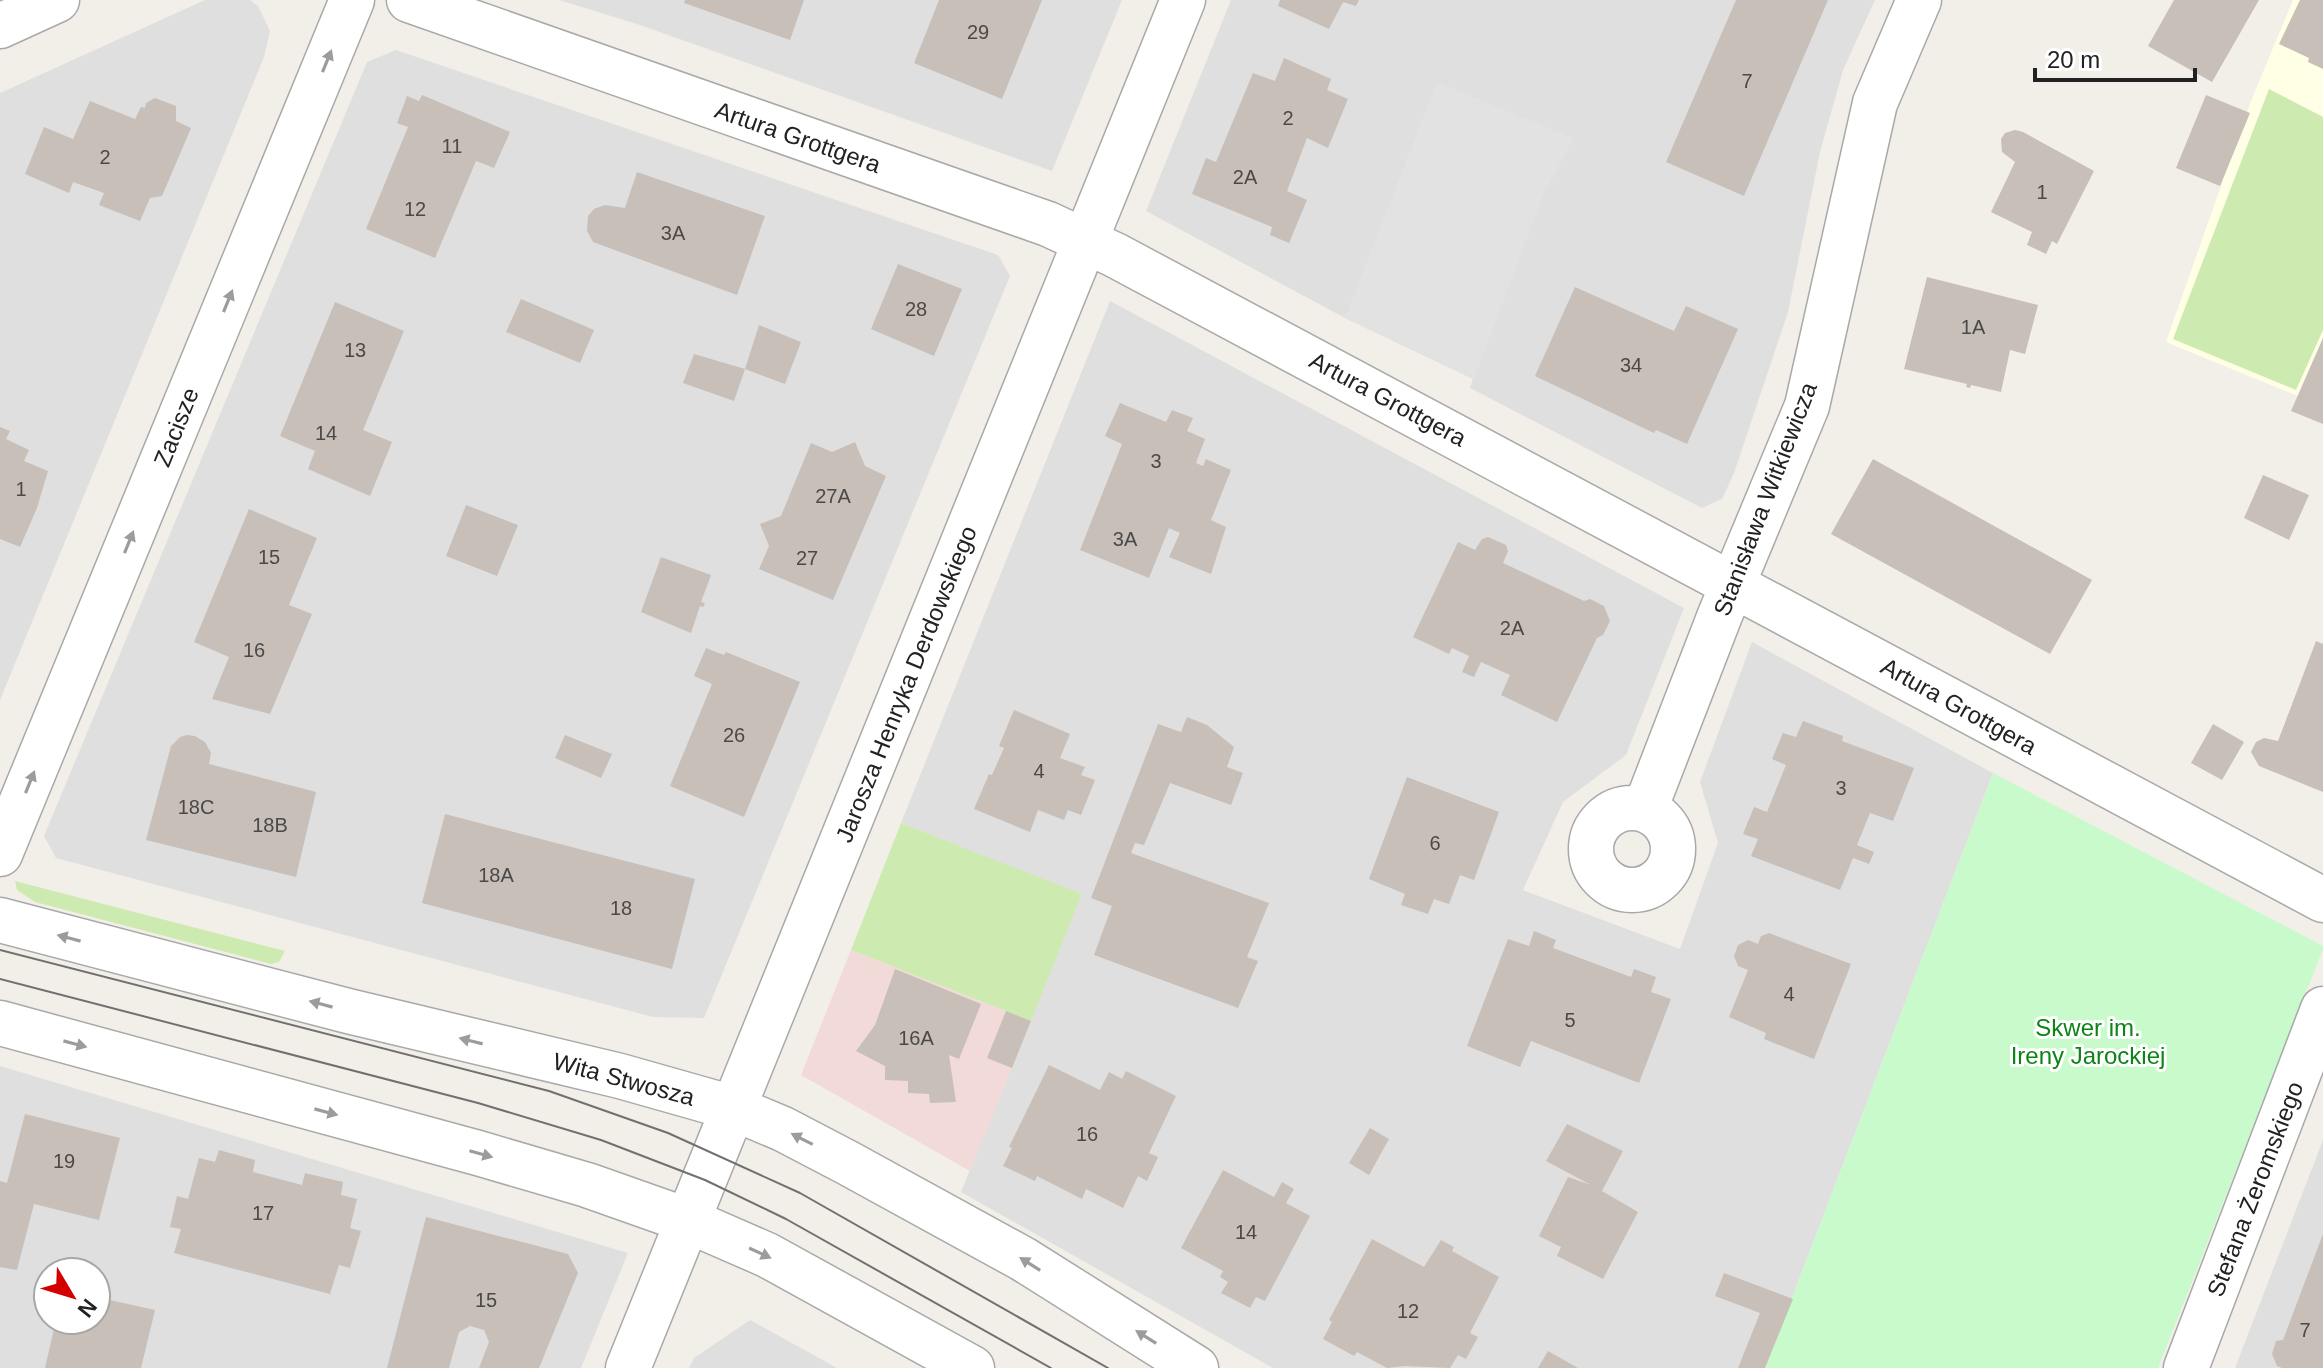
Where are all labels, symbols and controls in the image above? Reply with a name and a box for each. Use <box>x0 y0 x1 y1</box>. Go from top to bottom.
house number: 29 <box>967 21 989 43</box>
scale bar <box>2035 32 2195 82</box>
text: 20 m <box>2047 46 2100 73</box>
one-way arrow <box>321 49 334 73</box>
house number: 7 <box>1741 70 1753 92</box>
street label: Artura Grottgera <box>712 96 885 178</box>
house number: 2 <box>1282 107 1294 129</box>
house number: 11 <box>442 135 462 157</box>
house number: 2 <box>99 146 111 168</box>
house number: 2A <box>1233 166 1258 188</box>
house number: 1 <box>2036 181 2048 203</box>
house number: 12 <box>404 198 426 220</box>
house number: 3A <box>661 222 686 244</box>
one-way arrow <box>222 289 235 313</box>
house number: 28 <box>905 298 927 320</box>
house number: 1A <box>1961 316 1986 338</box>
house number: 13 <box>344 339 366 361</box>
street label: Artura Grottgera <box>1305 346 1471 452</box>
house number: 34 <box>1620 354 1642 376</box>
street label: Stanisława Witkiewicza <box>1708 378 1822 620</box>
street label: Zacisze <box>148 384 204 470</box>
house number: 14 <box>315 422 337 444</box>
house number: 3 <box>1150 450 1162 472</box>
house number: 1 <box>15 478 27 500</box>
house number: 27A <box>815 485 851 507</box>
street label: Jarosza Henryka Derdowskiego <box>830 522 982 846</box>
house number: 3A <box>1113 528 1138 550</box>
one-way arrow <box>122 530 135 554</box>
house number: 15 <box>258 546 280 568</box>
house number: 27 <box>796 547 818 569</box>
house number: 2A <box>1500 617 1525 639</box>
house number: 16 <box>243 639 265 661</box>
street label: Artura Grottgera <box>1877 652 2042 760</box>
house number: 26 <box>723 724 745 746</box>
house number: 4 <box>1033 760 1045 782</box>
one-way arrow <box>23 770 36 794</box>
house number: 3 <box>1835 777 1847 799</box>
house number: 18C <box>178 796 214 818</box>
house number: 18B <box>252 814 288 836</box>
house number: 6 <box>1429 832 1441 854</box>
house number: 18A <box>478 864 514 886</box>
house number: 18 <box>610 897 632 919</box>
one-way arrow <box>57 931 81 944</box>
house number: 4 <box>1783 983 1795 1005</box>
one-way arrow <box>308 997 333 1009</box>
house number: 5 <box>1564 1009 1576 1031</box>
park label: Skwer im. Ireny Jarockiej <box>2011 1014 2165 1069</box>
house number: 16A <box>898 1027 934 1049</box>
one-way arrow <box>458 1034 483 1046</box>
one-way arrow <box>63 1038 88 1050</box>
street label: Wita Stwosza <box>550 1047 698 1111</box>
street label: Stefana Żeromskiego <box>2202 1078 2308 1300</box>
one-way arrow <box>314 1106 339 1118</box>
house number: 16 <box>1076 1123 1098 1145</box>
one-way arrow <box>791 1132 814 1146</box>
one-way arrow <box>469 1148 493 1161</box>
house number: 19 <box>53 1150 75 1172</box>
house number: 17 <box>252 1202 274 1224</box>
house number: 14 <box>1235 1221 1257 1243</box>
one-way arrow <box>749 1246 772 1260</box>
north arrow <box>32 1256 112 1336</box>
one-way arrow <box>1019 1257 1041 1271</box>
house number: 15 <box>475 1289 497 1311</box>
text: N <box>73 1294 102 1322</box>
house number: 12 <box>1397 1300 1419 1322</box>
house number: 7 <box>2299 1319 2311 1341</box>
one-way arrow <box>1135 1330 1157 1344</box>

